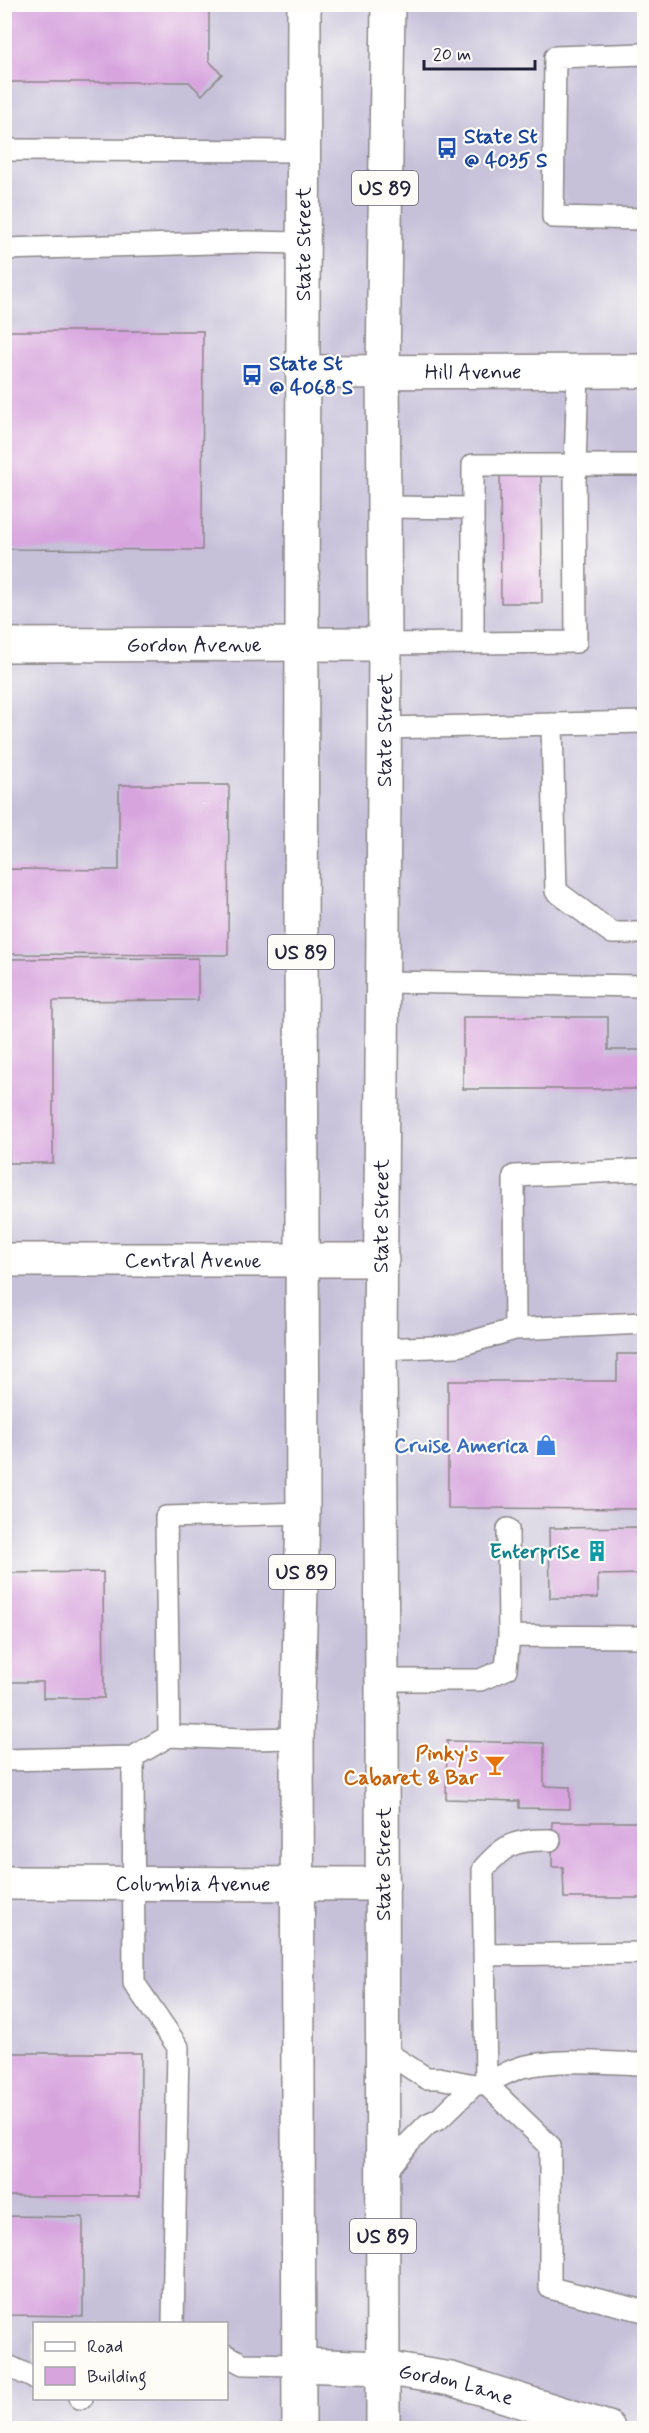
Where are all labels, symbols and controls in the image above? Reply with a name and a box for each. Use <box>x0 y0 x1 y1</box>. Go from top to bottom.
scale bar <box>424 33 535 71</box>
text: 20 m <box>433 43 471 67</box>
place label: State St @ 4035 S <box>464 123 548 175</box>
bus stop icon: State St @ 4035 S <box>435 136 459 160</box>
road number: US 89 <box>352 171 418 205</box>
street label: State Street <box>290 186 318 301</box>
place label: State St @ 4068 S <box>269 350 353 402</box>
street label: Hill Avenue <box>425 358 521 387</box>
bus stop icon: State St @ 4068 S <box>240 363 264 387</box>
street label: Gordon Avenue <box>126 631 262 660</box>
street label: State Street <box>371 672 400 787</box>
road number: US 89 <box>268 935 334 969</box>
street label: State Street <box>368 1158 396 1273</box>
street label: Central Avenue <box>125 1247 261 1275</box>
place label: Cruise America <box>394 1432 529 1460</box>
shop icon: Cruise America <box>534 1433 558 1457</box>
place label: Enterprise <box>489 1538 581 1566</box>
building icon: Enterprise <box>585 1539 609 1563</box>
road number: US 89 <box>269 1555 335 1589</box>
place label: Pinky's Cabaret & Bar <box>344 1740 479 1792</box>
bar icon: Pinky's Cabaret & Bar <box>483 1753 507 1777</box>
street label: State Street <box>370 1806 398 1921</box>
street label: Columbia Avenue <box>115 1870 271 1899</box>
road number: US 89 <box>350 2219 416 2253</box>
legend <box>33 2322 228 2400</box>
text: Road <box>87 2335 123 2359</box>
street label: Gordon Lane <box>397 2358 517 2413</box>
text: Building <box>87 2365 147 2391</box>

